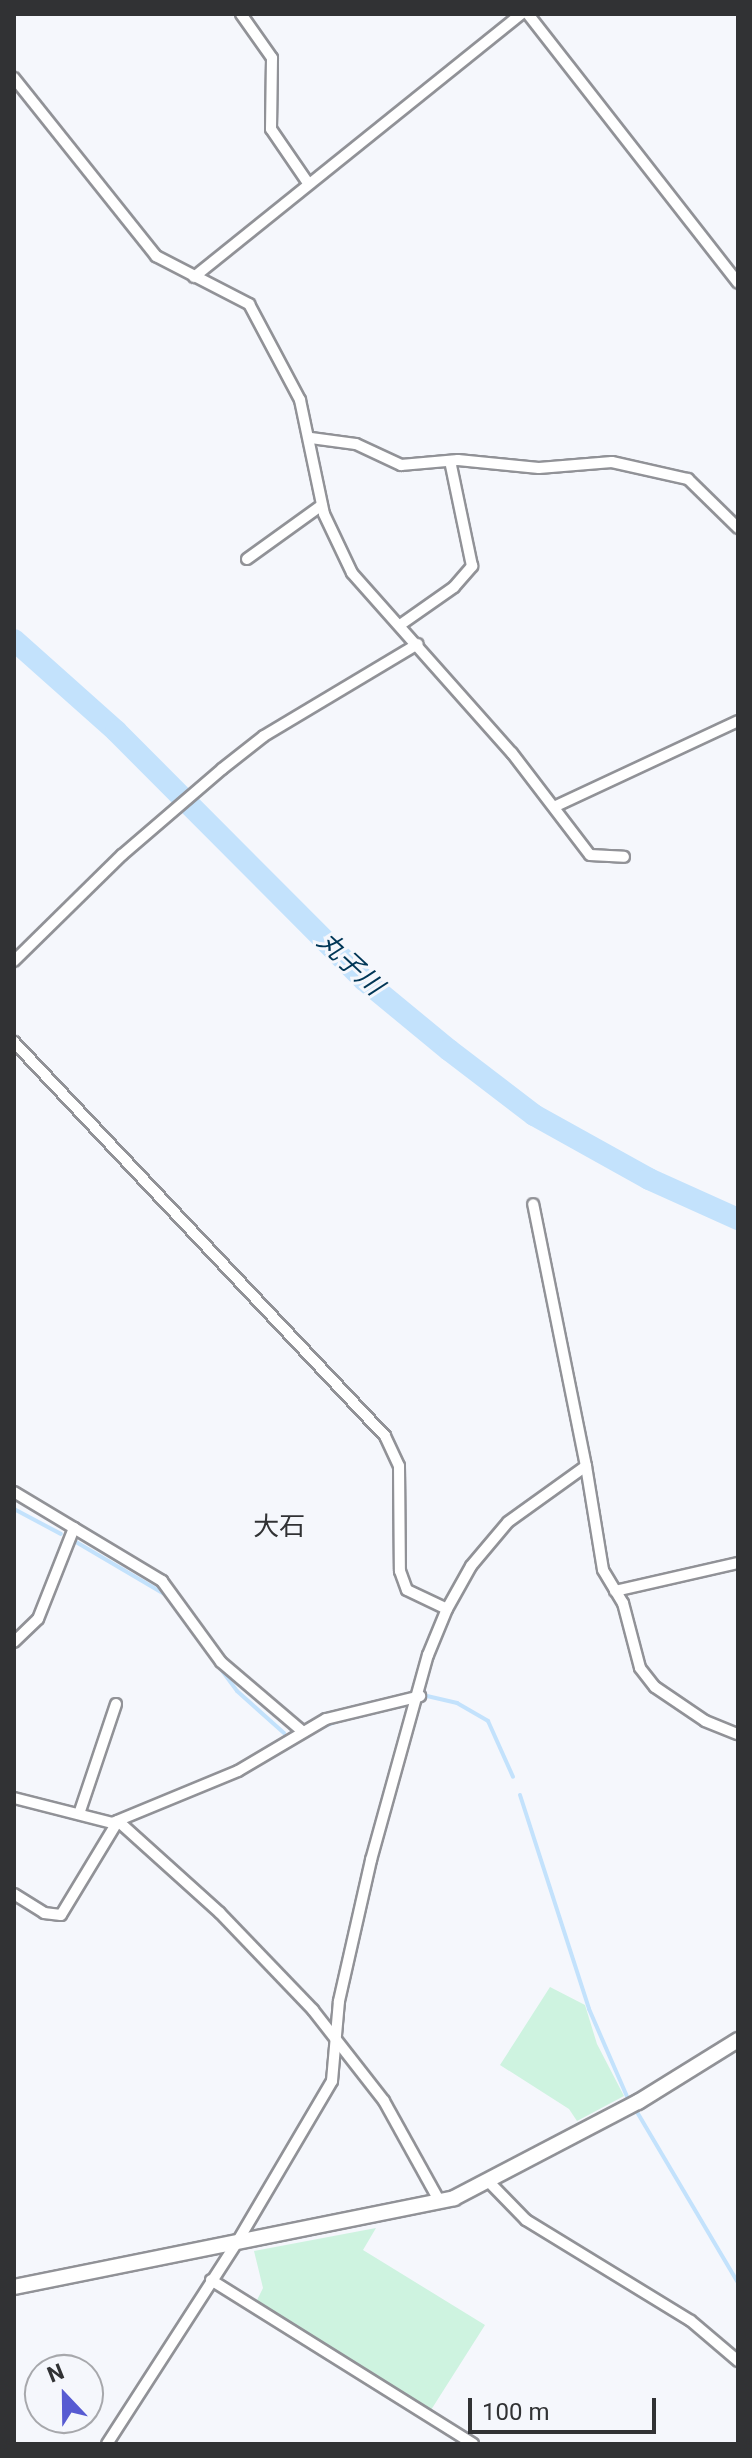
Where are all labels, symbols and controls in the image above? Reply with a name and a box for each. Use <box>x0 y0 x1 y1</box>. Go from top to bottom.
water label: 丸子川 <box>311 926 389 1002</box>
district label: 大石 <box>253 1511 305 1543</box>
north arrow <box>24 2354 104 2434</box>
text: N <box>44 2359 67 2388</box>
scale bar <box>472 2382 660 2432</box>
text: 100 m <box>482 2398 549 2426</box>

